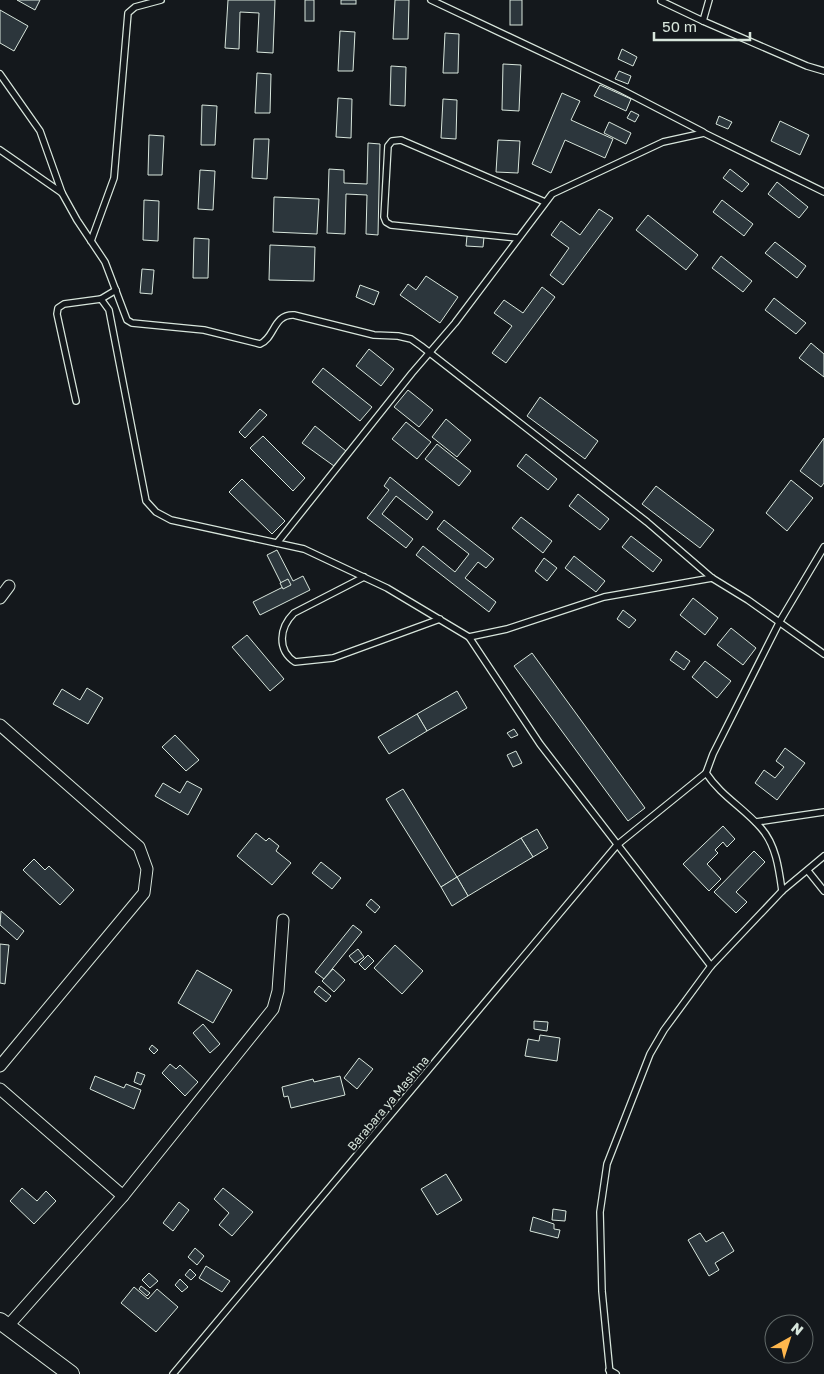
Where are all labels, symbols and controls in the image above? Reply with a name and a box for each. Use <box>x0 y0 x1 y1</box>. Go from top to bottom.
scale bar <box>654 10 750 42</box>
text: 50 m <box>662 17 697 35</box>
street label: Barabara ya Mashina <box>344 1053 432 1153</box>
north arrow <box>764 1314 814 1364</box>
text: N <box>788 1319 807 1338</box>

